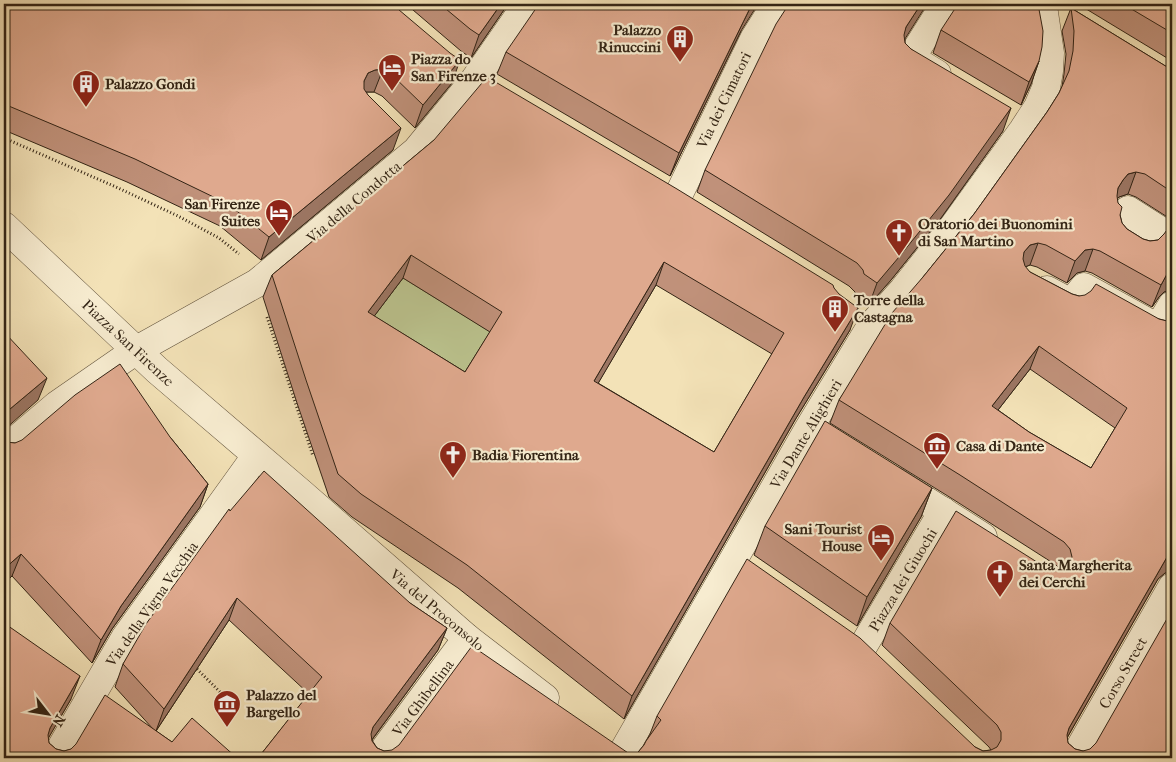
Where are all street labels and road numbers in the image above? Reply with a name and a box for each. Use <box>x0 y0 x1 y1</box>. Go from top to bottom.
street label: Via dei Cimatori <box>692 48 755 152</box>
street label: Via della Condotta <box>302 157 406 247</box>
street label: Piazza San Firenze <box>78 296 178 391</box>
street label: Via Dante Alighieri <box>766 376 846 493</box>
street label: Piazza dei Giuochi <box>865 525 941 635</box>
street label: Via della Vigna Vecchia <box>101 537 203 671</box>
street label: Via del Proconsolo <box>385 565 488 655</box>
street label: Corso Street <box>1095 633 1151 712</box>
street label: Via Ghibellina <box>388 655 458 741</box>

